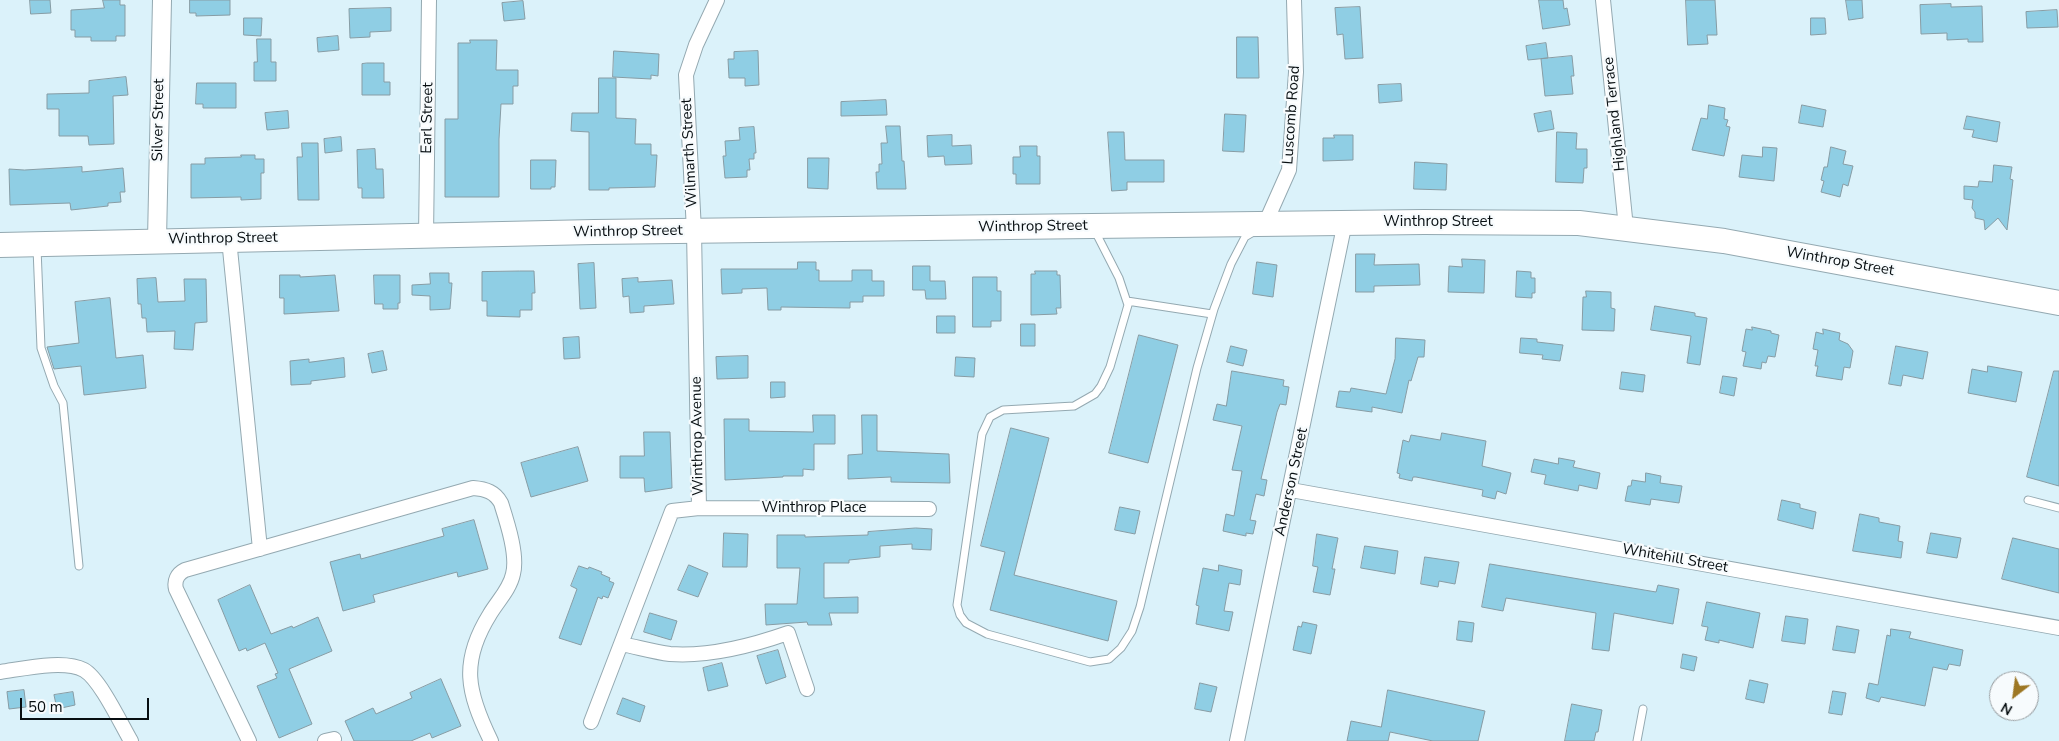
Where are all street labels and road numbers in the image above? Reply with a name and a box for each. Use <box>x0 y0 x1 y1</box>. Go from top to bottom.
street label: Highland Terrace <box>1600 56 1630 172</box>
street label: Luscomb Road <box>1280 65 1304 165</box>
street label: Silver Street <box>149 78 169 162</box>
street label: Earl Street <box>418 82 438 154</box>
street label: Wilmarth Street <box>678 98 702 208</box>
street label: Winthrop Street <box>1383 213 1493 231</box>
street label: Winthrop Street <box>978 217 1088 237</box>
street label: Winthrop Street <box>573 222 683 242</box>
street label: Winthrop Street <box>168 229 278 249</box>
street label: Winthrop Street <box>1785 244 1895 280</box>
street label: Winthrop Avenue <box>688 376 708 496</box>
street label: Anderson Street <box>1272 426 1312 538</box>
street label: Winthrop Place <box>761 499 867 517</box>
street label: Whitehill Street <box>1621 541 1729 577</box>

